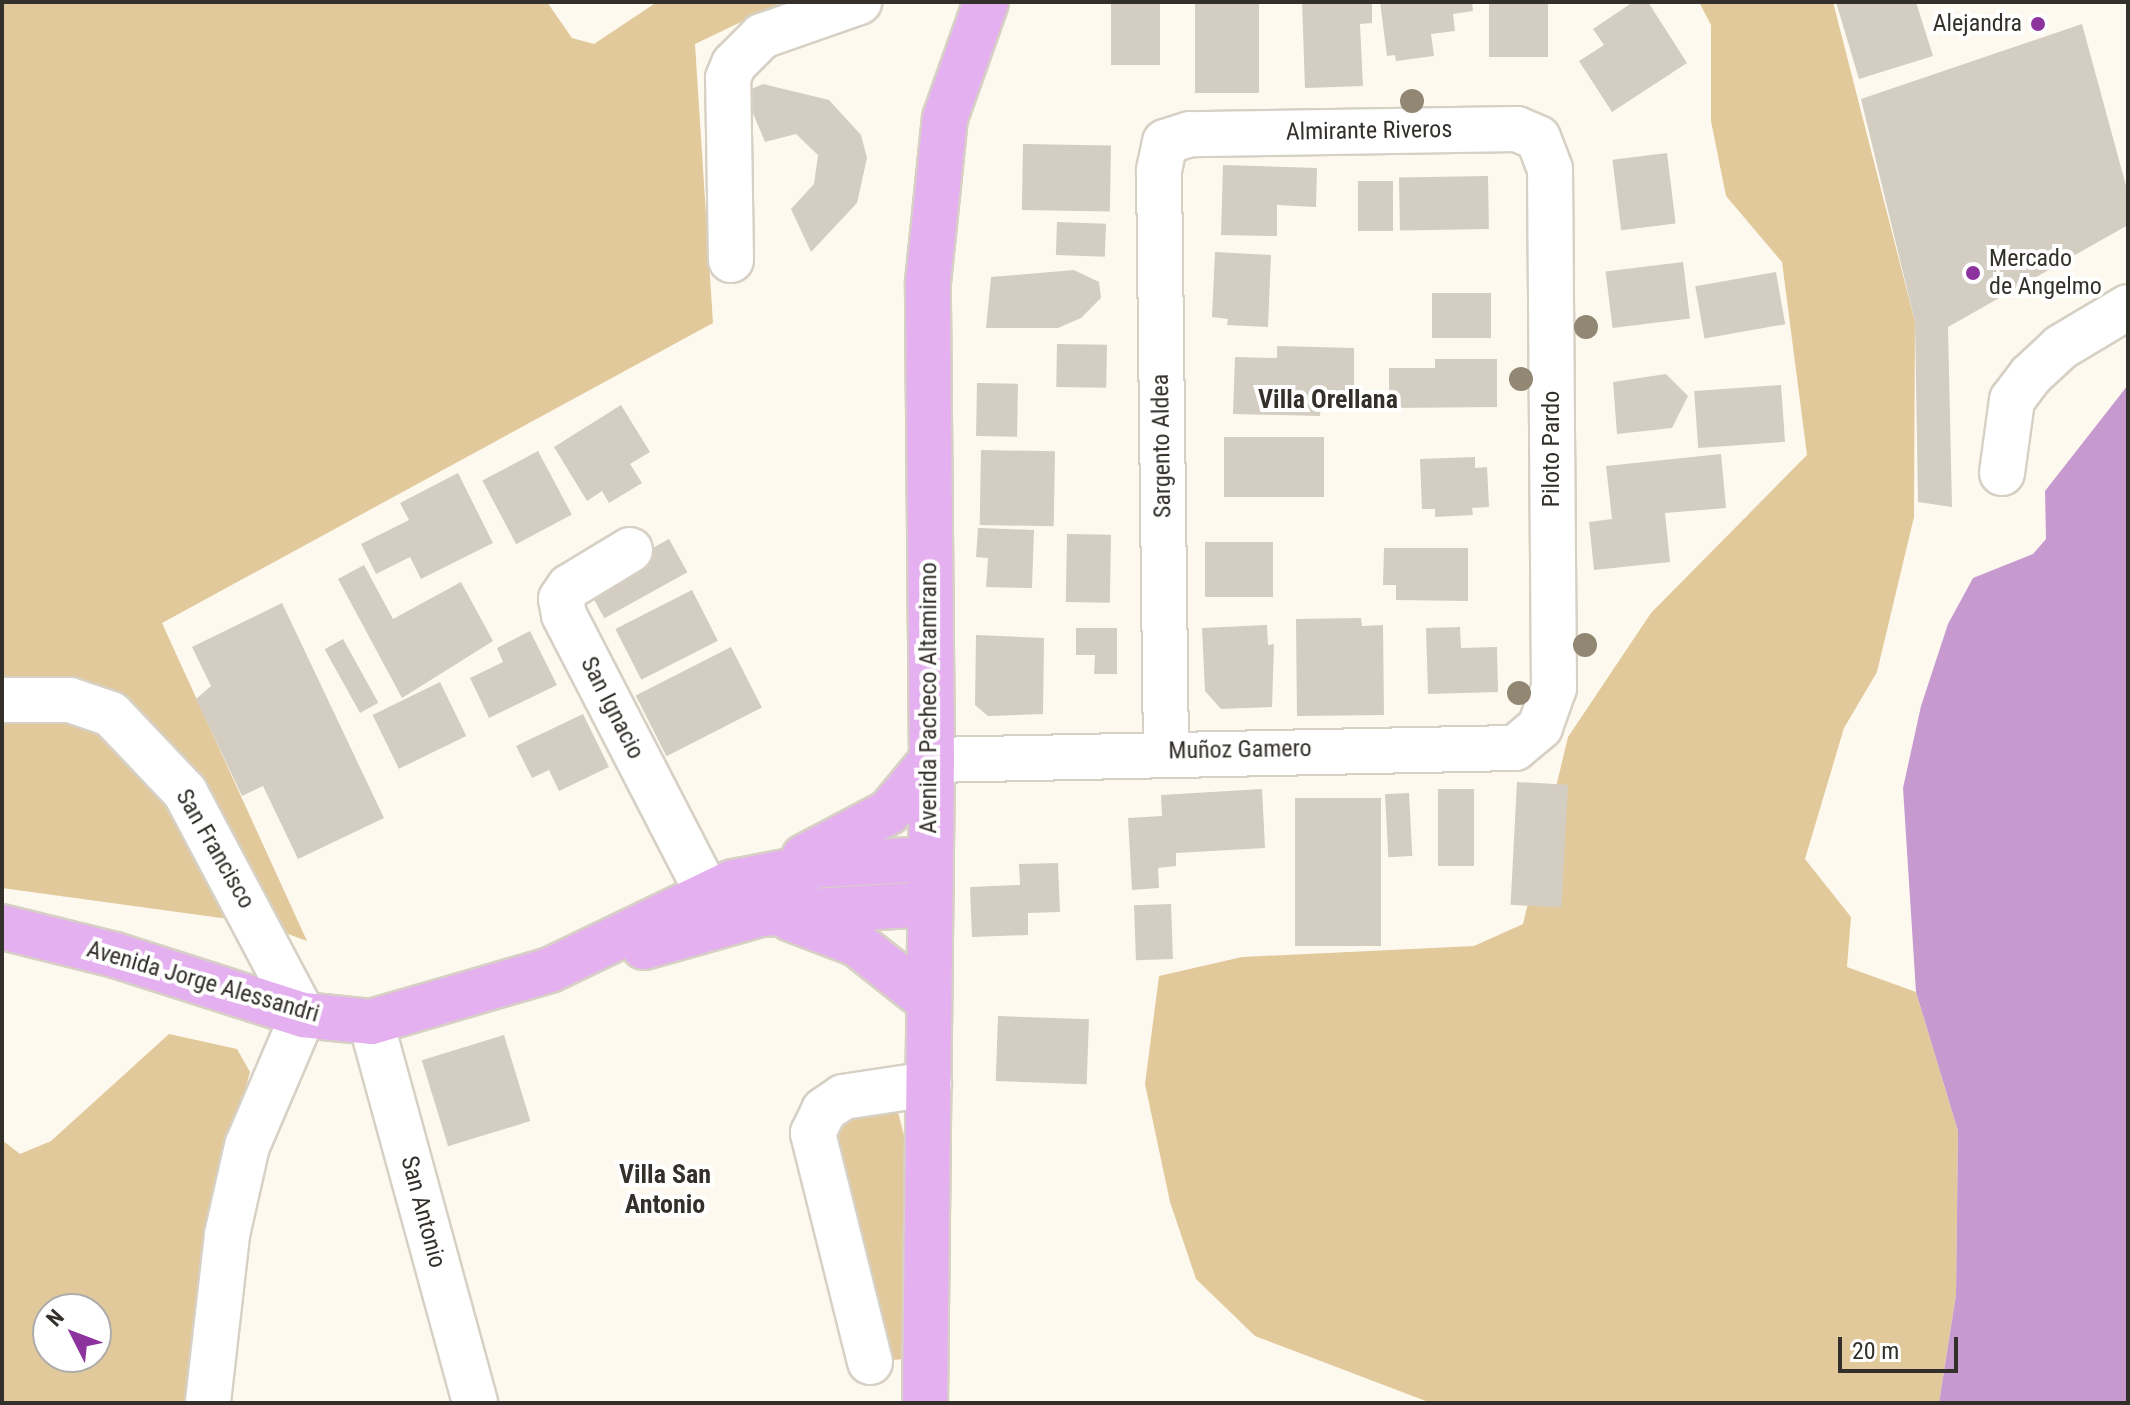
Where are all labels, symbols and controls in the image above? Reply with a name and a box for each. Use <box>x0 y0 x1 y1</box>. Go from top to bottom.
place label: Alejandra <box>1933 10 2022 38</box>
marker: Alejandra <box>2029 15 2047 33</box>
street label: Almirante Riveros <box>1286 115 1452 147</box>
place label: Mercado de Angelmo <box>1989 245 2102 301</box>
marker: Mercado de Angelmo <box>1964 264 1982 282</box>
street label: Sargento Aldea <box>1146 374 1178 518</box>
district label: Villa Orellana <box>1258 384 1398 416</box>
street label: Piloto Pardo <box>1538 391 1566 507</box>
street label: Avenida Pacheco Altamirano <box>915 562 943 834</box>
street label: San Ignacio <box>574 652 650 764</box>
street label: Muñoz Gamero <box>1168 734 1312 766</box>
street label: San Francisco <box>169 784 261 914</box>
street label: Avenida Jorge Alessandri <box>84 935 322 1029</box>
street label: San Antonio <box>394 1153 452 1271</box>
district label: Villa San Antonio <box>619 1159 711 1220</box>
north arrow <box>32 1293 112 1373</box>
text: N <box>41 1305 69 1331</box>
scale bar <box>1842 1321 1962 1371</box>
text: 20 m <box>1852 1337 1899 1365</box>

